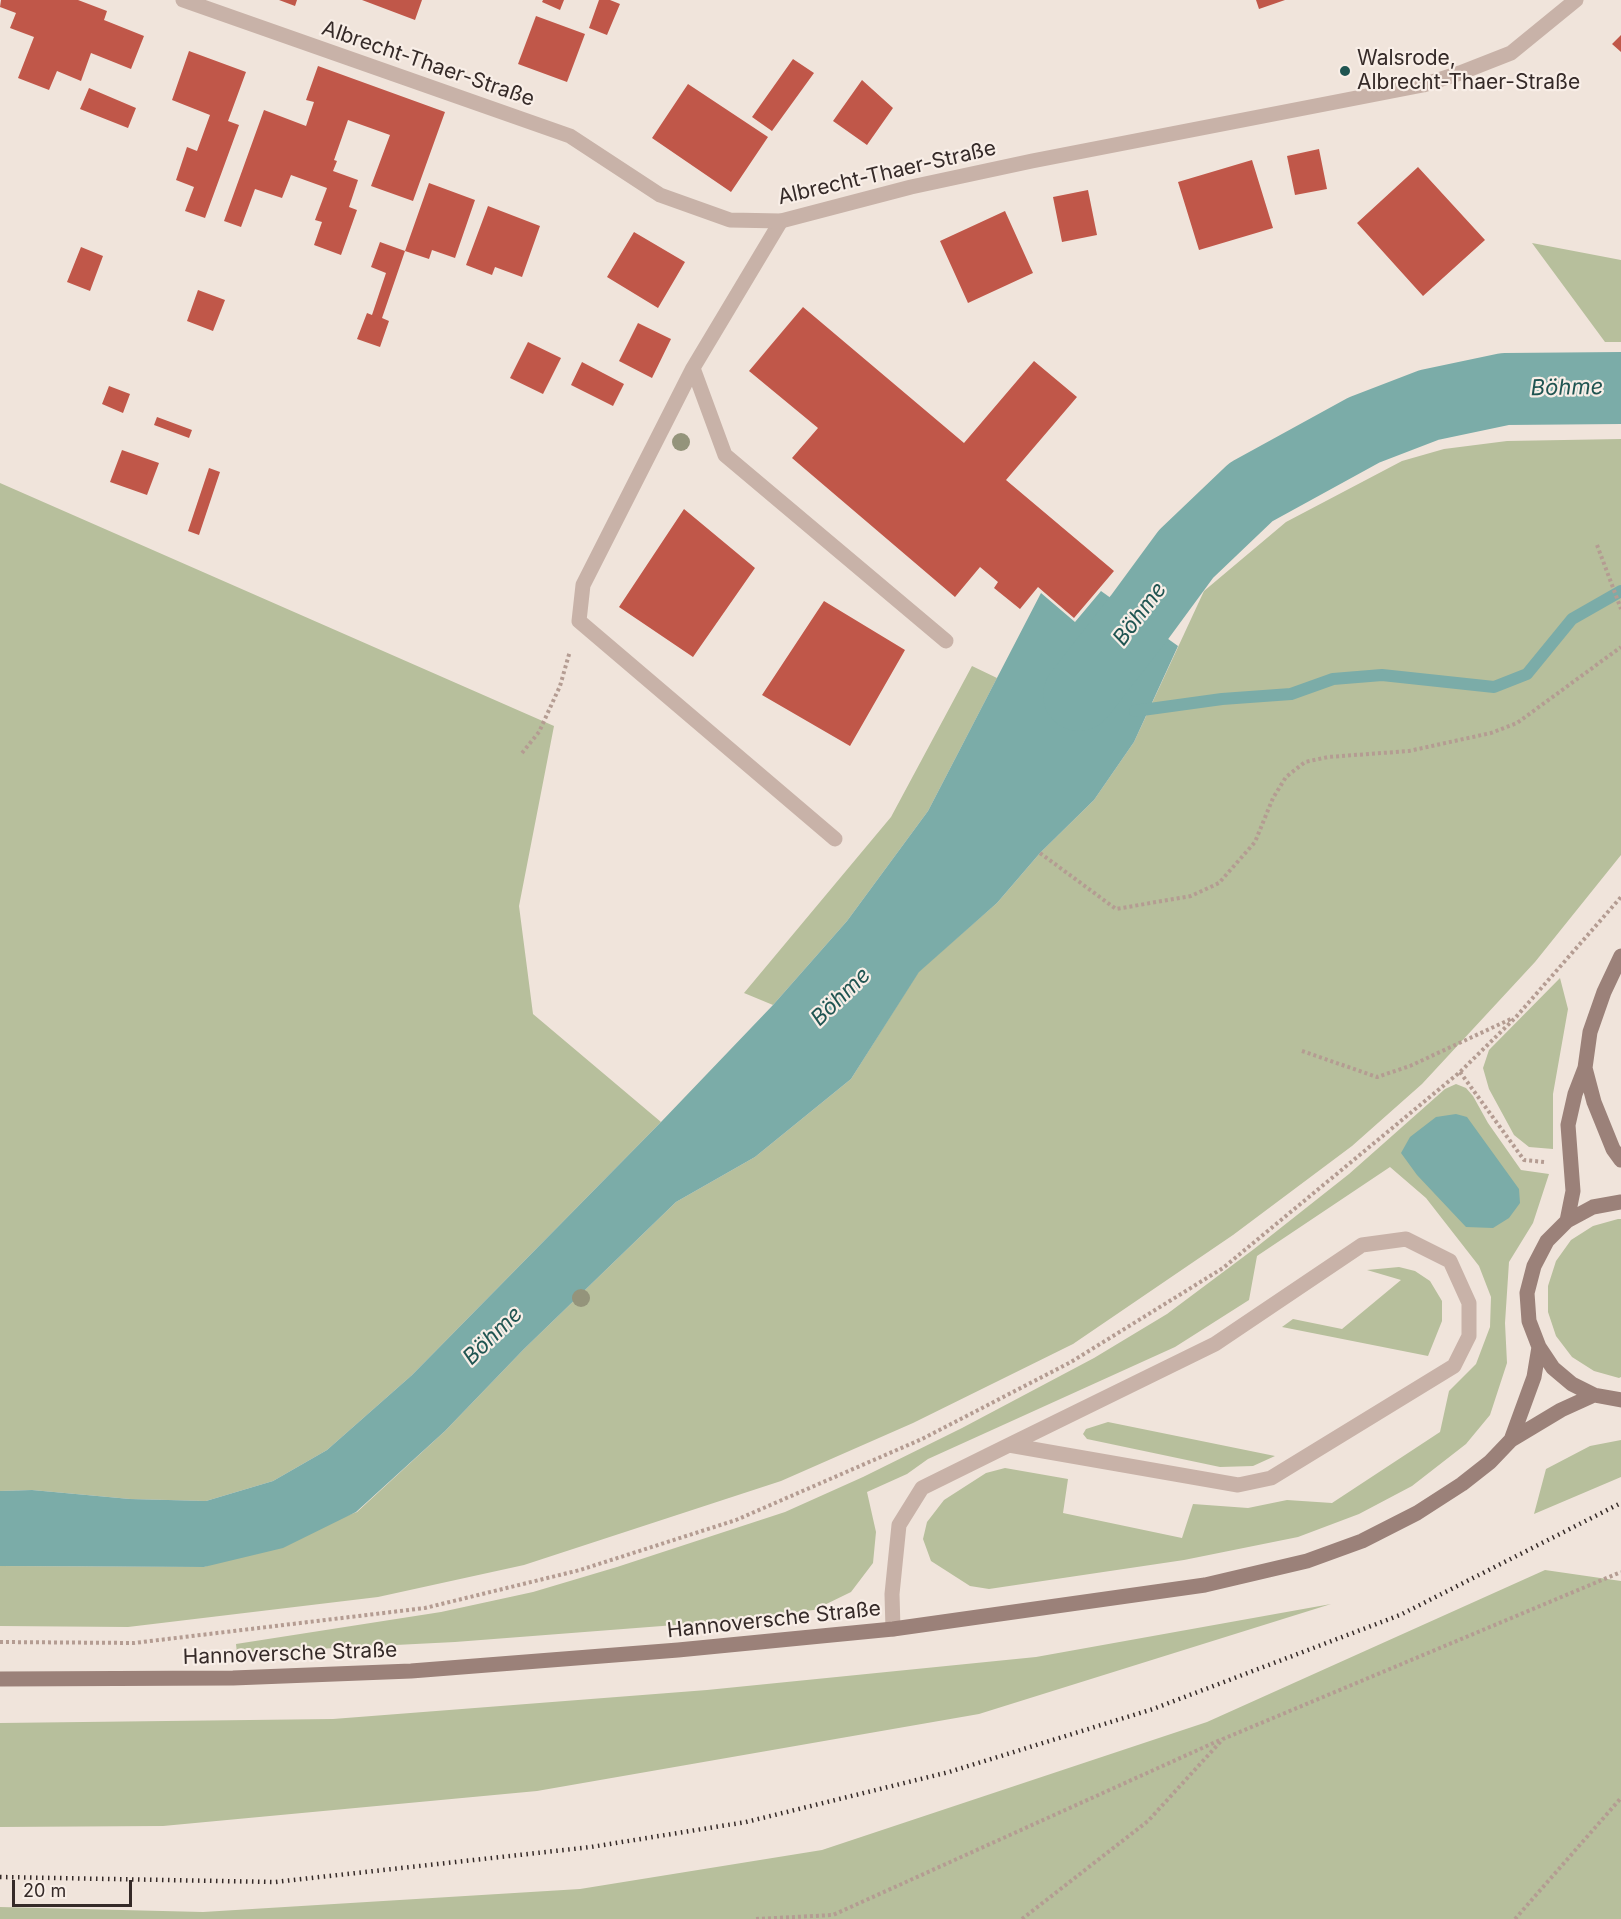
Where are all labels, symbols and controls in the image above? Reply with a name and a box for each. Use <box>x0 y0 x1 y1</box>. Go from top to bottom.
street label: Albrecht-Thaer-Straße <box>318 16 538 112</box>
place label: Walsrode, Albrecht-Thaer-Straße <box>1357 46 1580 96</box>
marker: Walsrode, Albrecht-Thaer-Straße <box>1338 64 1352 78</box>
street label: Albrecht-Thaer-Straße <box>775 136 999 210</box>
water label: Böhme <box>1531 374 1603 402</box>
water label: Böhme <box>1108 577 1172 651</box>
water label: Böhme <box>806 962 876 1032</box>
water label: Böhme <box>458 1301 528 1371</box>
street label: Hannoversche Straße <box>666 1596 882 1644</box>
street label: Hannoversche Straße <box>182 1638 398 1670</box>
scale bar <box>15 1868 135 1906</box>
text: 20 m <box>23 1880 66 1901</box>

